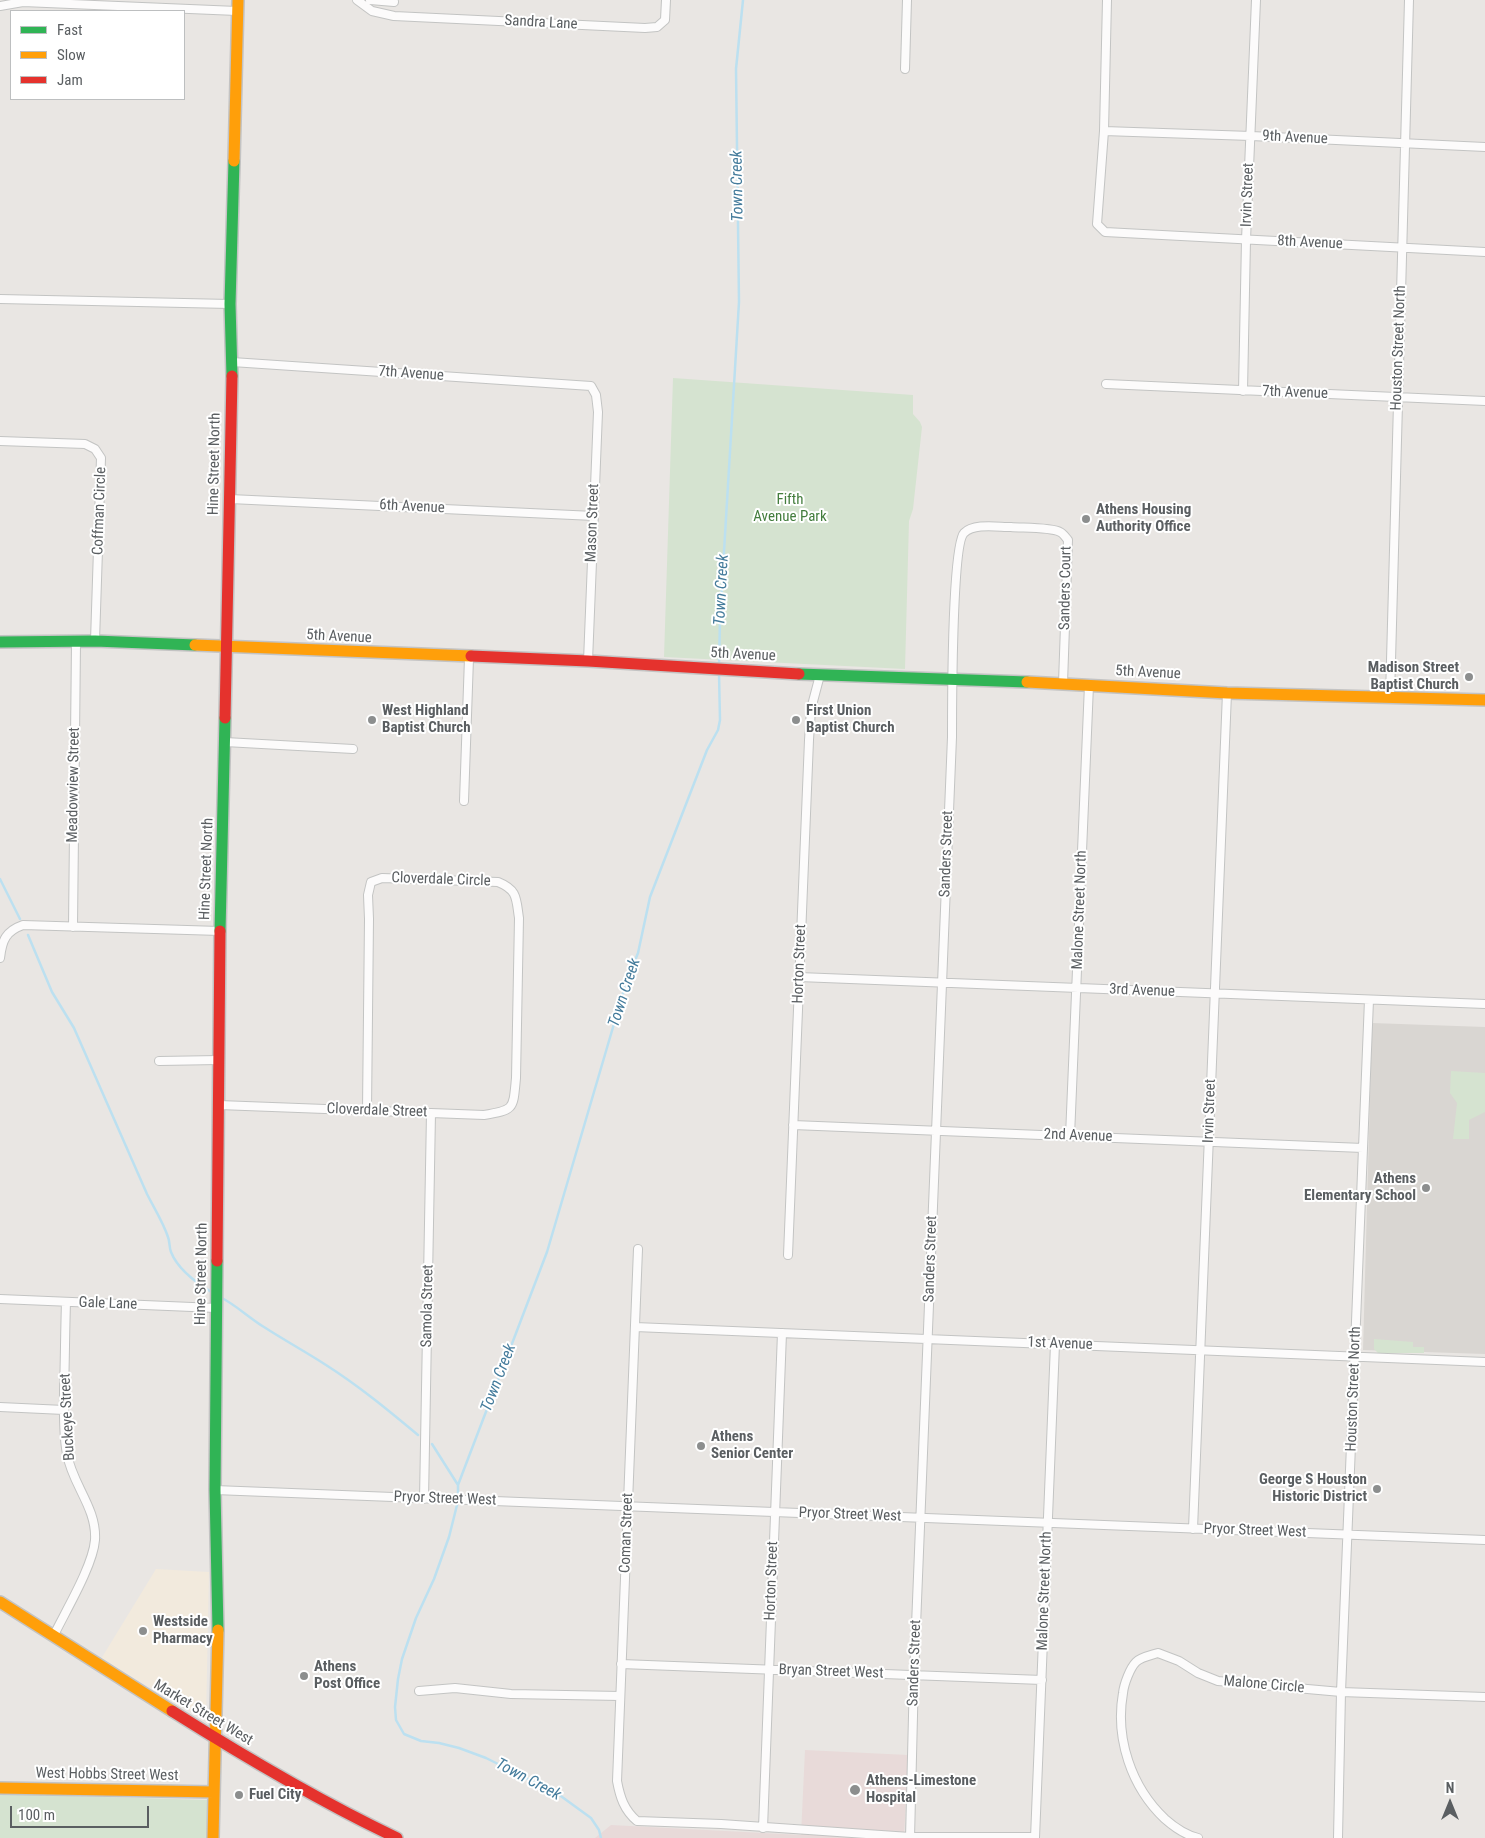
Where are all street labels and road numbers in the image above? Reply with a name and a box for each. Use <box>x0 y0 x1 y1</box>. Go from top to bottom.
street label: Sandra Lane <box>504 12 578 34</box>
street label: 9th Avenue <box>1262 127 1328 149</box>
street label: Irvin Street <box>1238 163 1258 227</box>
street label: 8th Avenue <box>1277 232 1343 254</box>
street label: Houston Street North <box>1388 285 1410 411</box>
street label: 7th Avenue <box>378 363 444 385</box>
street label: 7th Avenue <box>1262 383 1328 403</box>
street label: Hine Street North <box>205 413 225 515</box>
street label: Coffman Circle <box>89 466 111 556</box>
street label: Mason Street <box>583 483 603 563</box>
street label: 6th Avenue <box>379 496 445 518</box>
street label: Sanders Court <box>1056 546 1076 630</box>
street label: 5th Avenue <box>306 626 372 648</box>
street label: 5th Avenue <box>710 644 776 666</box>
street label: 5th Avenue <box>1115 662 1181 684</box>
street label: Meadowview Street <box>64 727 84 843</box>
street label: Sanders Street <box>936 810 958 898</box>
street label: Hine Street North <box>196 817 218 921</box>
street label: Malone Street North <box>1069 850 1091 970</box>
street label: Cloverdale Circle <box>391 869 491 891</box>
street label: Horton Street <box>790 924 810 1004</box>
street label: 3rd Avenue <box>1109 981 1175 1001</box>
street label: Irvin Street <box>1200 1079 1220 1143</box>
street label: Cloverdale Street <box>326 1100 428 1122</box>
street label: 2nd Avenue <box>1043 1126 1113 1146</box>
street label: Sanders Street <box>920 1215 942 1303</box>
street label: Hine Street North <box>192 1223 212 1325</box>
street label: Samola Street <box>418 1264 438 1348</box>
street label: Gale Lane <box>78 1294 138 1314</box>
street label: Houston Street North <box>1343 1326 1365 1452</box>
street label: 1st Avenue <box>1027 1334 1093 1354</box>
street label: Buckeye Street <box>57 1373 79 1461</box>
street label: Pryor Street West <box>393 1488 497 1510</box>
street label: Coman Street <box>617 1493 637 1573</box>
street label: Pryor Street West <box>798 1504 902 1526</box>
street label: Pryor Street West <box>1203 1520 1307 1542</box>
street label: Malone Street North <box>1034 1531 1056 1651</box>
street label: Horton Street <box>762 1541 782 1621</box>
street label: Sanders Street <box>904 1619 926 1707</box>
street label: Bryan Street West <box>778 1661 884 1683</box>
street label: Malone Circle <box>1223 1673 1305 1697</box>
street label: Market Street West <box>150 1676 256 1750</box>
street label: West Hobbs Street West <box>35 1765 179 1785</box>

